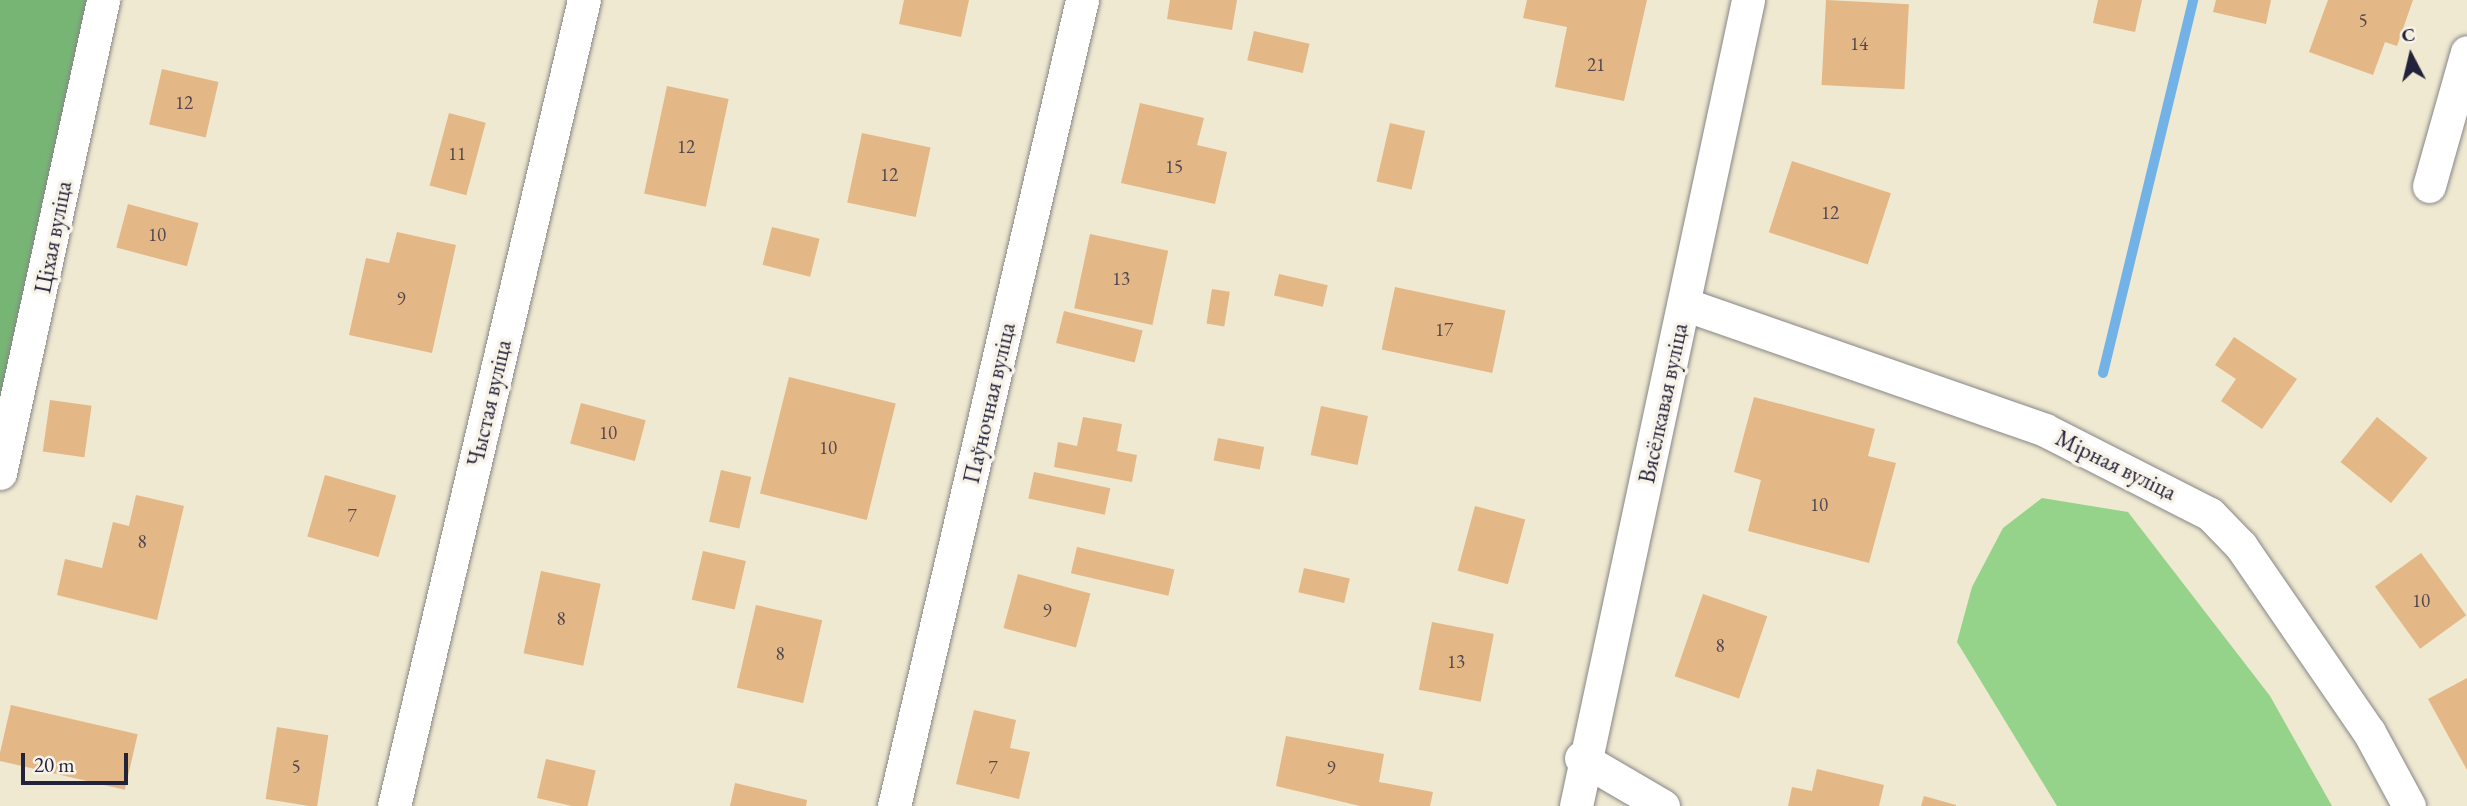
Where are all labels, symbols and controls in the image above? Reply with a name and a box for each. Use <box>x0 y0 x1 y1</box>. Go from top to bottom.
house number: 5 <box>2358 10 2368 32</box>
north arrow <box>2376 21 2446 91</box>
text: С <box>2400 21 2417 48</box>
house number: 14 <box>1850 33 1868 55</box>
house number: 21 <box>1587 54 1605 76</box>
house number: 12 <box>175 92 193 114</box>
house number: 12 <box>677 136 695 158</box>
house number: 11 <box>448 143 466 165</box>
house number: 15 <box>1165 156 1183 178</box>
house number: 12 <box>880 164 898 186</box>
street label: Ціхая вуліца <box>29 179 77 295</box>
house number: 12 <box>1821 202 1839 224</box>
house number: 10 <box>148 224 166 246</box>
house number: 13 <box>1112 268 1130 290</box>
house number: 9 <box>396 288 406 310</box>
house number: 17 <box>1435 319 1453 341</box>
street label: Паўночная вуліца <box>957 320 1021 486</box>
street label: Вясёлкавая вуліца <box>1633 320 1693 486</box>
street label: Чыстая вуліца <box>461 337 517 469</box>
house number: 10 <box>599 422 617 444</box>
street label: Мірная вуліца <box>2051 424 2181 506</box>
house number: 10 <box>819 437 837 459</box>
house number: 10 <box>1810 494 1828 516</box>
house number: 7 <box>347 505 357 527</box>
house number: 8 <box>137 531 147 553</box>
house number: 10 <box>2412 590 2430 612</box>
house number: 9 <box>1042 600 1052 622</box>
house number: 8 <box>556 608 566 630</box>
house number: 8 <box>1715 635 1725 657</box>
house number: 8 <box>775 643 785 665</box>
house number: 13 <box>1447 651 1465 673</box>
scale bar <box>24 740 131 784</box>
text: 20 m <box>34 751 75 778</box>
house number: 5 <box>291 756 301 778</box>
house number: 7 <box>988 757 998 779</box>
house number: 9 <box>1326 757 1336 779</box>

